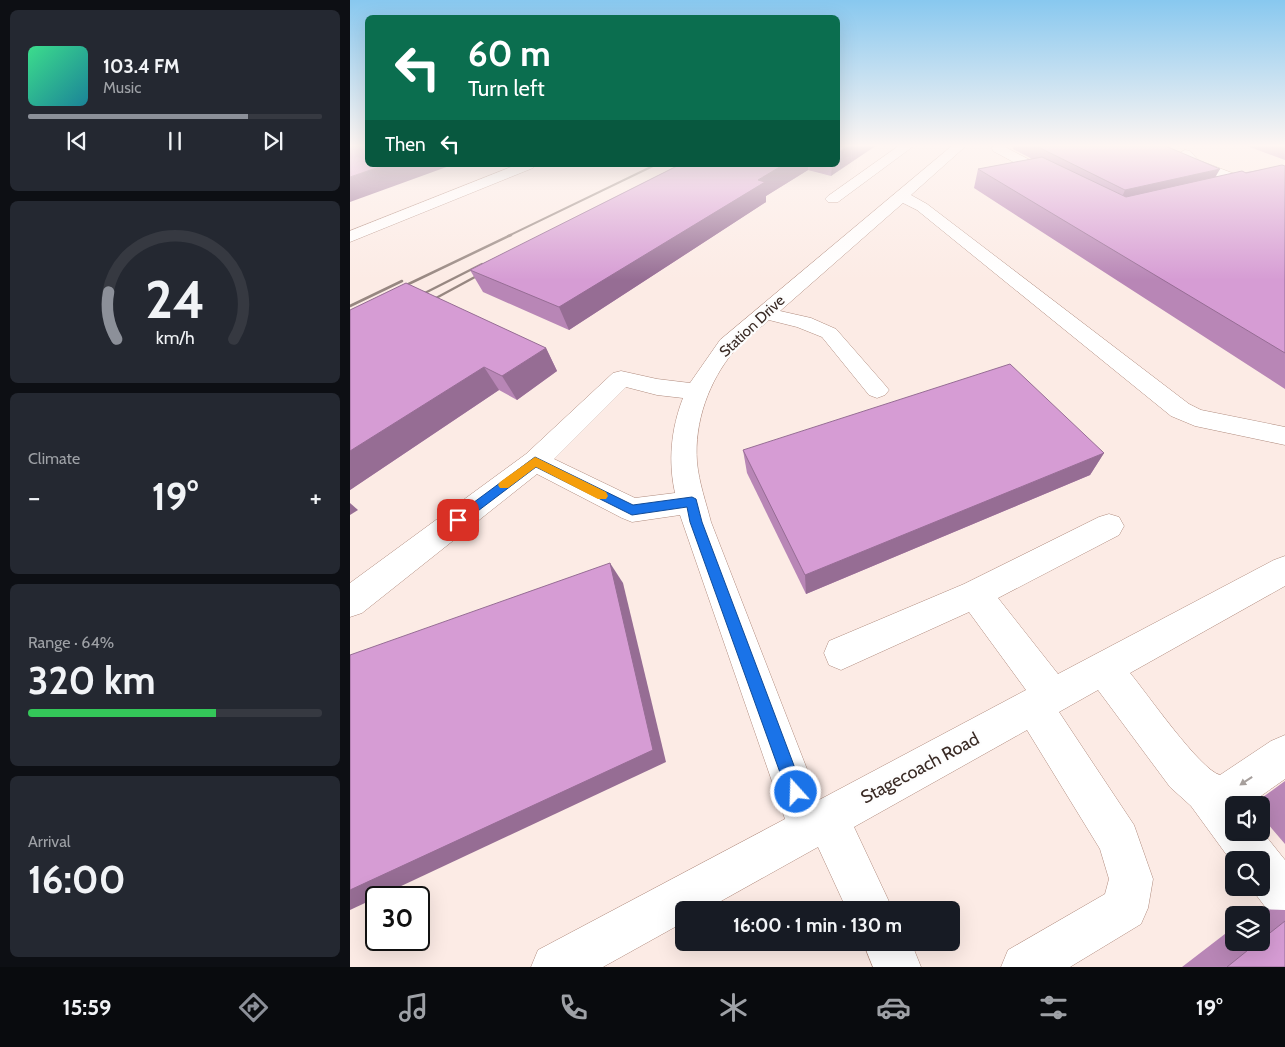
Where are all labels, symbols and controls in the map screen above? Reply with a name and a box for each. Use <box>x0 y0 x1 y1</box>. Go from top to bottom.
text: 60 m <box>468 32 551 75</box>
icon: left <box>385 35 450 100</box>
text: 103.4 FM <box>103 55 179 78</box>
text: Turn left <box>468 75 545 102</box>
text: Music <box>103 78 141 97</box>
icon: previous <box>63 127 91 155</box>
icon: pause <box>161 127 189 155</box>
icon: next <box>259 127 287 155</box>
icon: left <box>436 130 464 158</box>
text: Then <box>385 133 426 156</box>
text: 24 <box>145 268 205 331</box>
street label: Station Drive <box>716 291 789 361</box>
text: km/h <box>155 327 195 348</box>
text: Climate <box>28 449 80 468</box>
text: 19° <box>152 473 198 520</box>
text: − <box>28 480 40 514</box>
text: + <box>310 480 322 514</box>
pin <box>437 499 479 541</box>
icon: arrive <box>444 506 472 534</box>
text: Range · 64% <box>28 633 114 652</box>
text: 320 km <box>28 657 155 704</box>
street label: Stagecoach Road <box>857 728 983 808</box>
position arrow <box>769 765 821 817</box>
one-way arrow <box>1239 776 1253 786</box>
map controls <box>1225 796 1270 951</box>
button: sound <box>1225 796 1270 841</box>
text: Arrival <box>28 832 71 851</box>
button: search <box>1225 851 1270 896</box>
text: 16:00 <box>28 856 125 903</box>
speed limit sign: 30 <box>365 886 430 951</box>
button: layers <box>1225 906 1270 951</box>
text: 16:00 · 1 min · 130 m <box>733 914 902 937</box>
icon: directions <box>236 990 271 1025</box>
icon: music <box>396 990 431 1025</box>
icon: phone <box>556 990 591 1025</box>
icon: climate <box>716 990 751 1025</box>
icon: car <box>876 990 911 1025</box>
icon: filters <box>1036 990 1071 1025</box>
text: 15:59 <box>62 994 111 1021</box>
text: 19° <box>1196 994 1223 1021</box>

